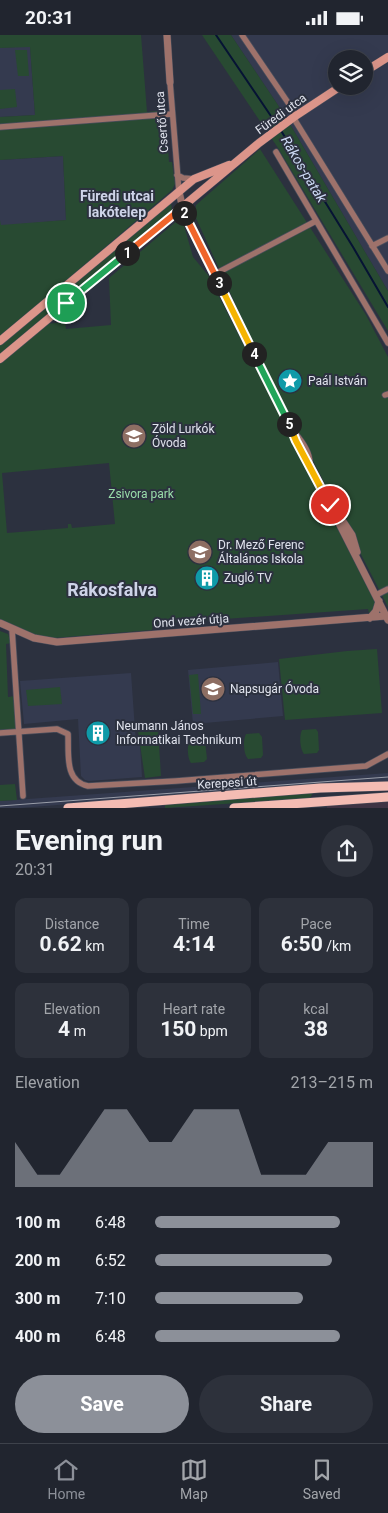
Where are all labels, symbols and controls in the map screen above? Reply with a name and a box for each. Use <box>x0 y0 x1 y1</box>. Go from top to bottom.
text: 20:31 <box>25 6 74 29</box>
map controls <box>328 50 373 95</box>
button: layers <box>328 50 373 95</box>
street label: Csertő utca <box>153 91 171 153</box>
street label: Füredi utca <box>253 91 309 137</box>
water label: Rákos-patak <box>278 133 331 206</box>
district label: Füredi utcai lakótelep <box>80 188 154 220</box>
pin: 2 <box>172 201 196 225</box>
text: 2 <box>180 205 189 221</box>
pin: 1 <box>114 241 140 265</box>
text: 1 <box>123 245 132 261</box>
pin: 3 <box>206 271 232 295</box>
text: 3 <box>215 275 224 291</box>
pin <box>45 282 87 324</box>
icon: arrive <box>52 289 80 317</box>
pin: 4 <box>242 341 266 367</box>
text: 4 <box>250 346 259 362</box>
place icon: Paál István <box>277 368 303 394</box>
place label: Paál István <box>308 374 367 388</box>
pin: 5 <box>276 411 302 437</box>
text: 5 <box>285 416 294 432</box>
place label: Zöld Lurkók Óvoda <box>152 422 215 450</box>
school or university icon: Zöld Lurkók Óvoda <box>121 423 147 449</box>
pin <box>309 484 351 526</box>
park label: Zsivora park <box>108 487 175 501</box>
icon: check <box>316 491 344 519</box>
place label: Dr. Mező Ferenc Általános Iskola <box>218 538 304 566</box>
school or university icon: Dr. Mező Ferenc Általános Iskola <box>187 539 213 565</box>
building icon: Zugló TV <box>194 565 220 591</box>
place label: Zugló TV <box>224 571 272 585</box>
district label: Rákosfalva <box>67 579 157 600</box>
street label: Ond vezér útja <box>153 611 229 631</box>
school or university icon: Napsugár Óvoda <box>200 676 226 702</box>
place label: Napsugár Óvoda <box>230 681 319 696</box>
place label: Neumann János Informatikai Technikum <box>116 719 242 747</box>
building icon: Neumann János Informatikai Technikum <box>85 720 111 746</box>
street label: Kerepesi út <box>197 774 257 792</box>
text: Evening run <box>15 824 163 857</box>
button: share <box>321 825 373 877</box>
text: 20:31 <box>15 860 55 879</box>
text: Distance <box>45 916 99 932</box>
text: Time <box>178 916 210 932</box>
text: Pace <box>300 916 332 932</box>
text: 0.62 <box>39 932 82 956</box>
text: 4:14 <box>173 932 215 956</box>
text: 6:50 <box>281 932 323 956</box>
text: km <box>82 938 105 954</box>
text: /km <box>323 938 351 954</box>
text: Elevation <box>44 1001 100 1017</box>
text: Heart rate <box>163 1001 225 1017</box>
text: kcal <box>303 1001 329 1017</box>
text: 4 <box>58 1017 70 1041</box>
text: 150 <box>160 1017 196 1041</box>
text: 38 <box>304 1017 328 1041</box>
text: m <box>70 1023 86 1039</box>
text: bpm <box>196 1023 228 1039</box>
text: Elevation <box>15 1073 80 1092</box>
text: 213–215 m <box>291 1073 373 1092</box>
text: 100 m <box>15 1213 60 1232</box>
text: 6:48 <box>95 1213 126 1232</box>
text: 200 m <box>15 1251 60 1270</box>
text: 6:52 <box>95 1251 126 1270</box>
text: 300 m <box>15 1289 60 1308</box>
text: 7:10 <box>95 1289 126 1308</box>
text: 400 m <box>15 1327 60 1346</box>
text: 6:48 <box>95 1327 126 1346</box>
button: Save <box>15 1375 189 1433</box>
button: Share <box>199 1375 373 1433</box>
tab: Home <box>47 1456 85 1502</box>
tab: Map <box>180 1456 208 1502</box>
tab: Saved <box>303 1456 341 1502</box>

